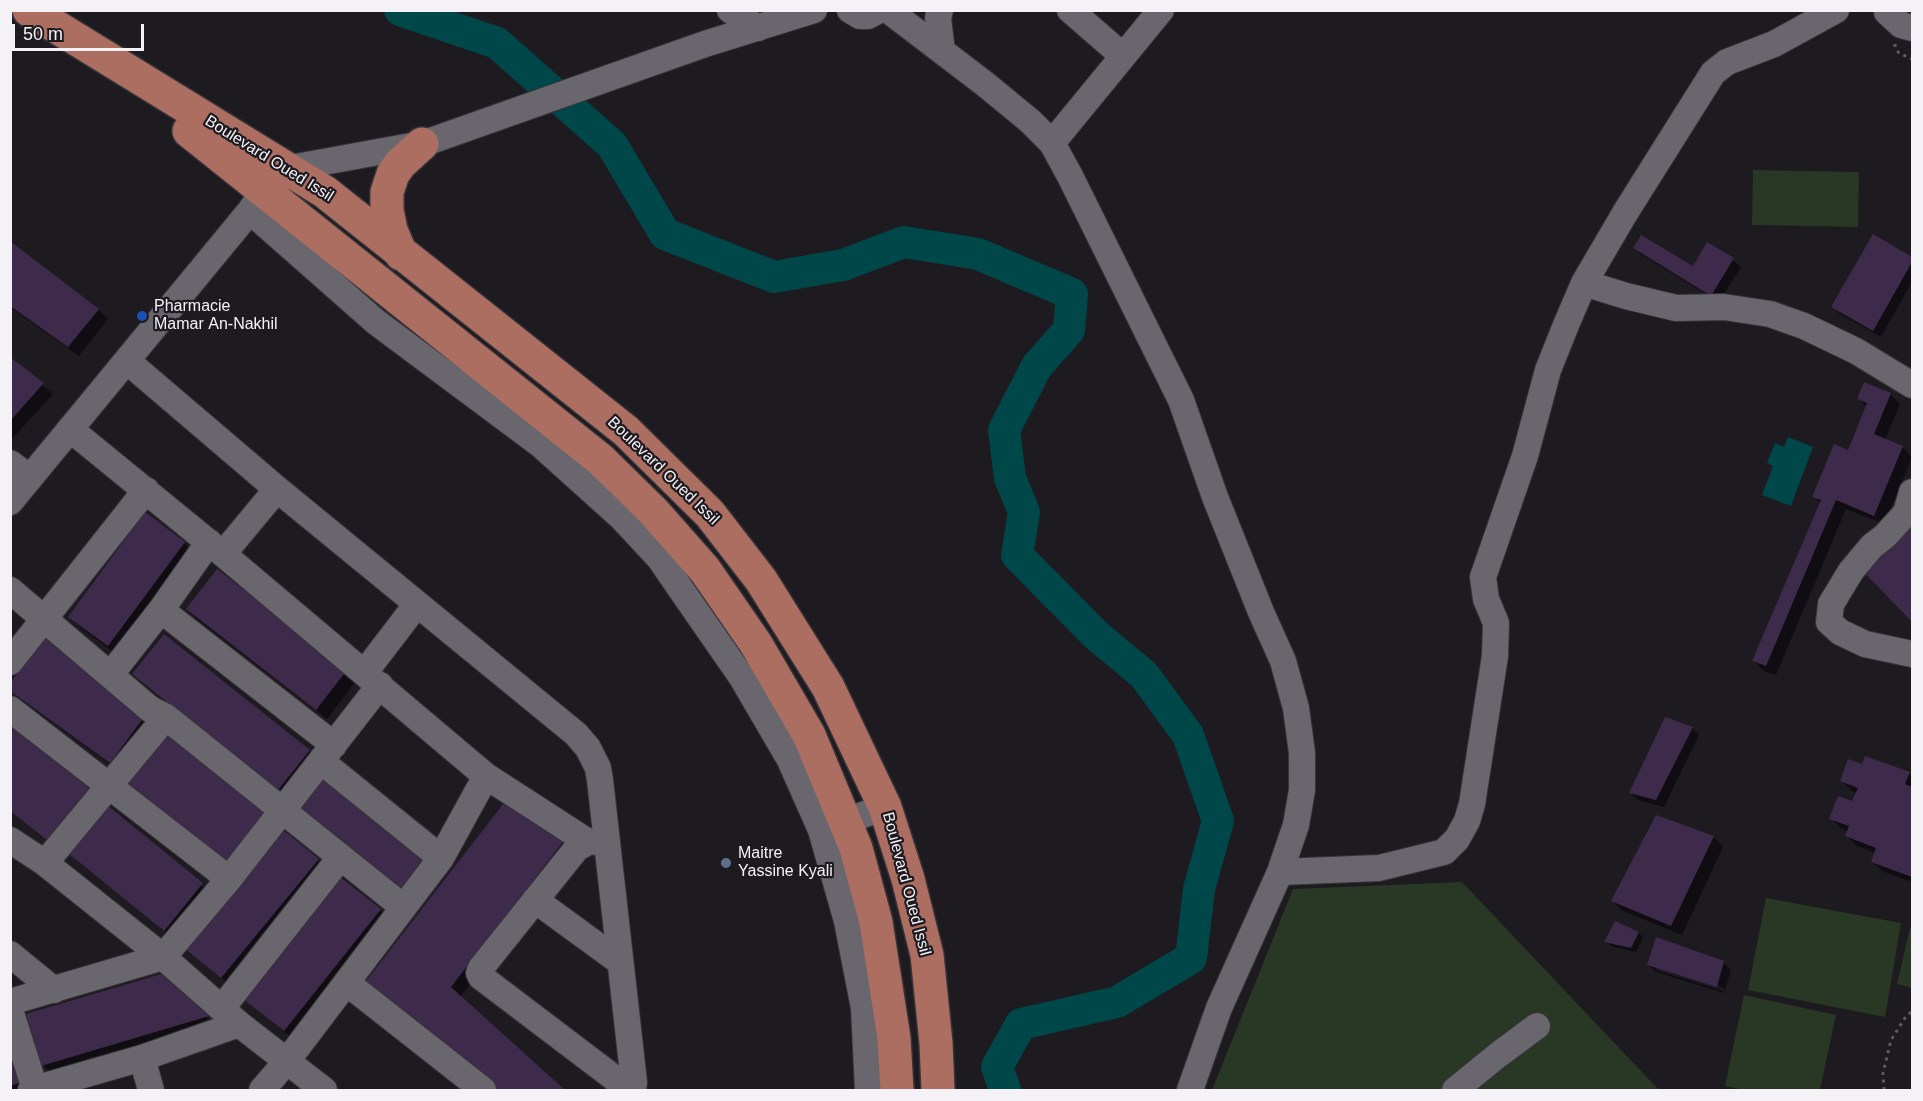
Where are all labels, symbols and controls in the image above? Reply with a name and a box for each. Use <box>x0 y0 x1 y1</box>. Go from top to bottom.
scale bar <box>15 12 147 50</box>
text: 50 m <box>23 24 63 44</box>
street label: Boulevard Oued Issil <box>201 112 337 206</box>
place label: Pharmacie Mamar An-Nakhil <box>154 297 278 335</box>
marker: Pharmacie Mamar An-Nakhil <box>135 309 149 323</box>
street label: Boulevard Oued Issil <box>603 413 723 529</box>
street label: Boulevard Oued Issil <box>878 810 934 958</box>
place label: Maitre Yassine Kyali <box>738 844 833 882</box>
marker: Maitre Yassine Kyali <box>719 856 733 870</box>

